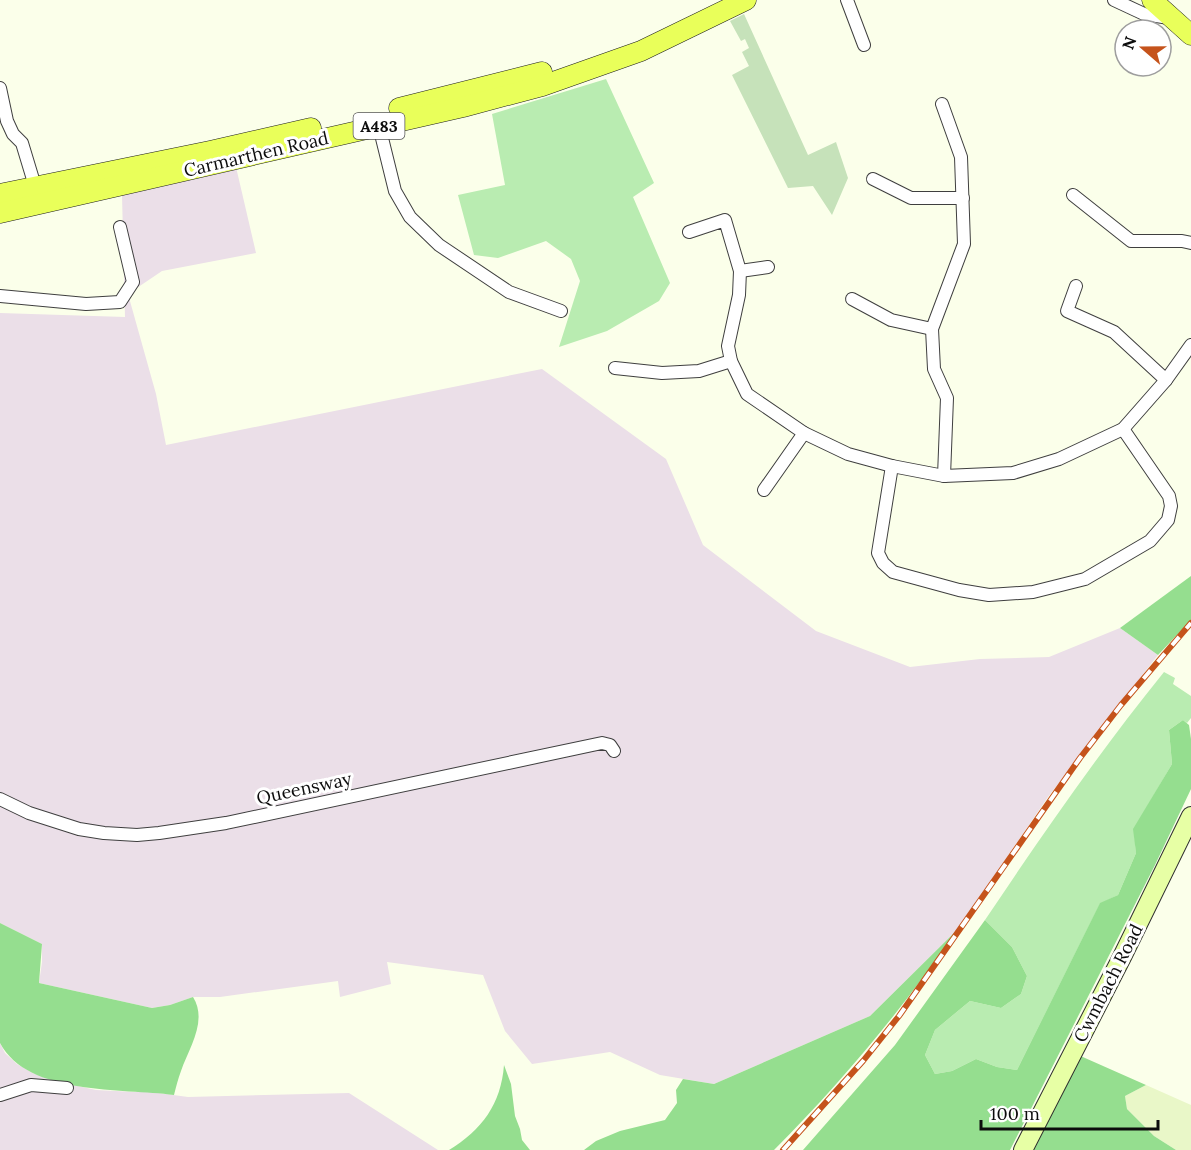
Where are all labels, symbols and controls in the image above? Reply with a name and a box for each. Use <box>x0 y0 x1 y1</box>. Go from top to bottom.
north arrow <box>1113 18 1173 78</box>
text: N <box>1117 34 1140 52</box>
road number: A483 <box>354 113 404 139</box>
street label: Carmarthen Road <box>181 126 331 182</box>
street label: Queensway <box>254 767 354 809</box>
street label: Cwmbach Road <box>1068 920 1148 1046</box>
scale bar <box>981 1093 1158 1131</box>
text: 100 m <box>990 1102 1040 1125</box>

